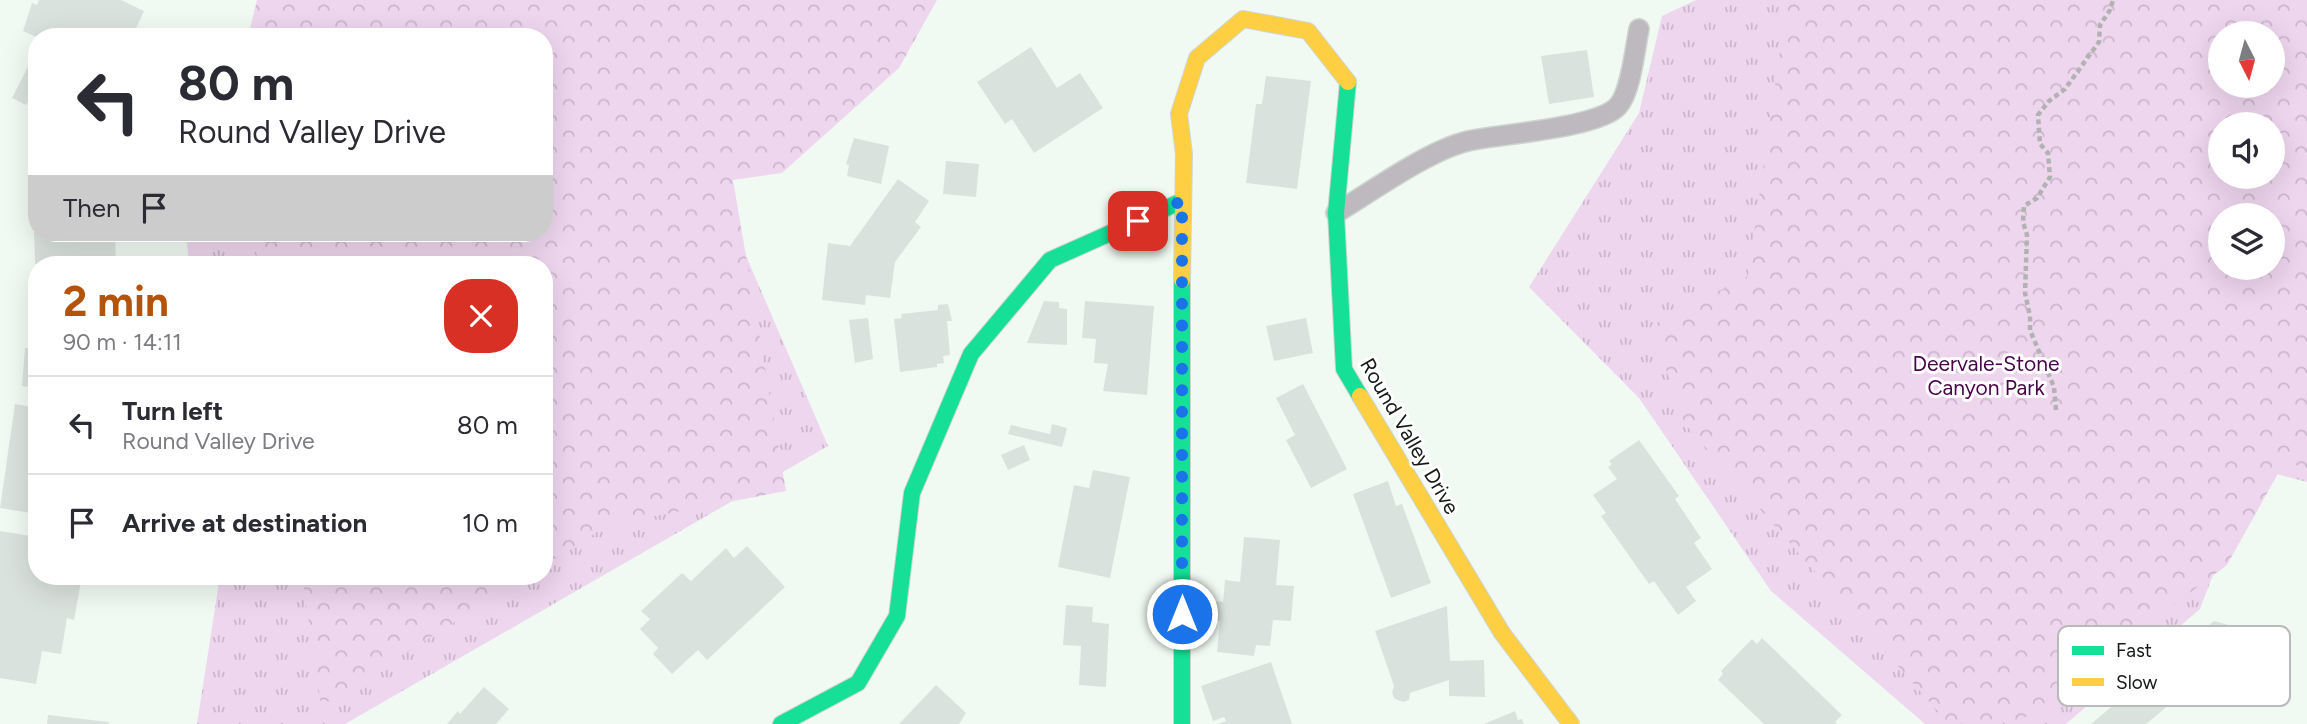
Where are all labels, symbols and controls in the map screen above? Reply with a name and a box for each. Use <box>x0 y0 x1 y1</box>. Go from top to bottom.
north arrow <box>2208 21 2286 98</box>
map controls <box>2208 21 2285 280</box>
text: 80 m <box>178 53 294 112</box>
icon: left <box>63 56 154 147</box>
button: sound <box>2208 112 2285 189</box>
text: Round Valley Drive <box>178 113 446 151</box>
icon: arrive <box>135 189 173 227</box>
pin <box>1108 191 1168 251</box>
text: Then <box>63 192 121 224</box>
icon: arrive <box>1119 202 1157 240</box>
button: layers <box>2208 203 2285 280</box>
text: 2 min <box>63 276 169 327</box>
button: close <box>444 279 518 353</box>
text: 90 m · 14:11 <box>63 328 182 356</box>
park label: Deervale-Stone Canyon Park <box>1913 351 2059 400</box>
street label: Round Valley Drive <box>1355 354 1465 518</box>
text: Turn left <box>122 395 223 427</box>
icon: left <box>63 406 101 444</box>
text: 80 m <box>457 409 518 441</box>
text: Round Valley Drive <box>122 427 315 455</box>
icon: arrive <box>63 504 101 542</box>
text: Arrive at destination <box>122 507 367 539</box>
text: 10 m <box>462 507 518 539</box>
position arrow <box>1145 577 1219 651</box>
legend <box>2058 626 2290 706</box>
text: Fast <box>2116 639 2152 662</box>
text: Slow <box>2116 671 2158 694</box>

